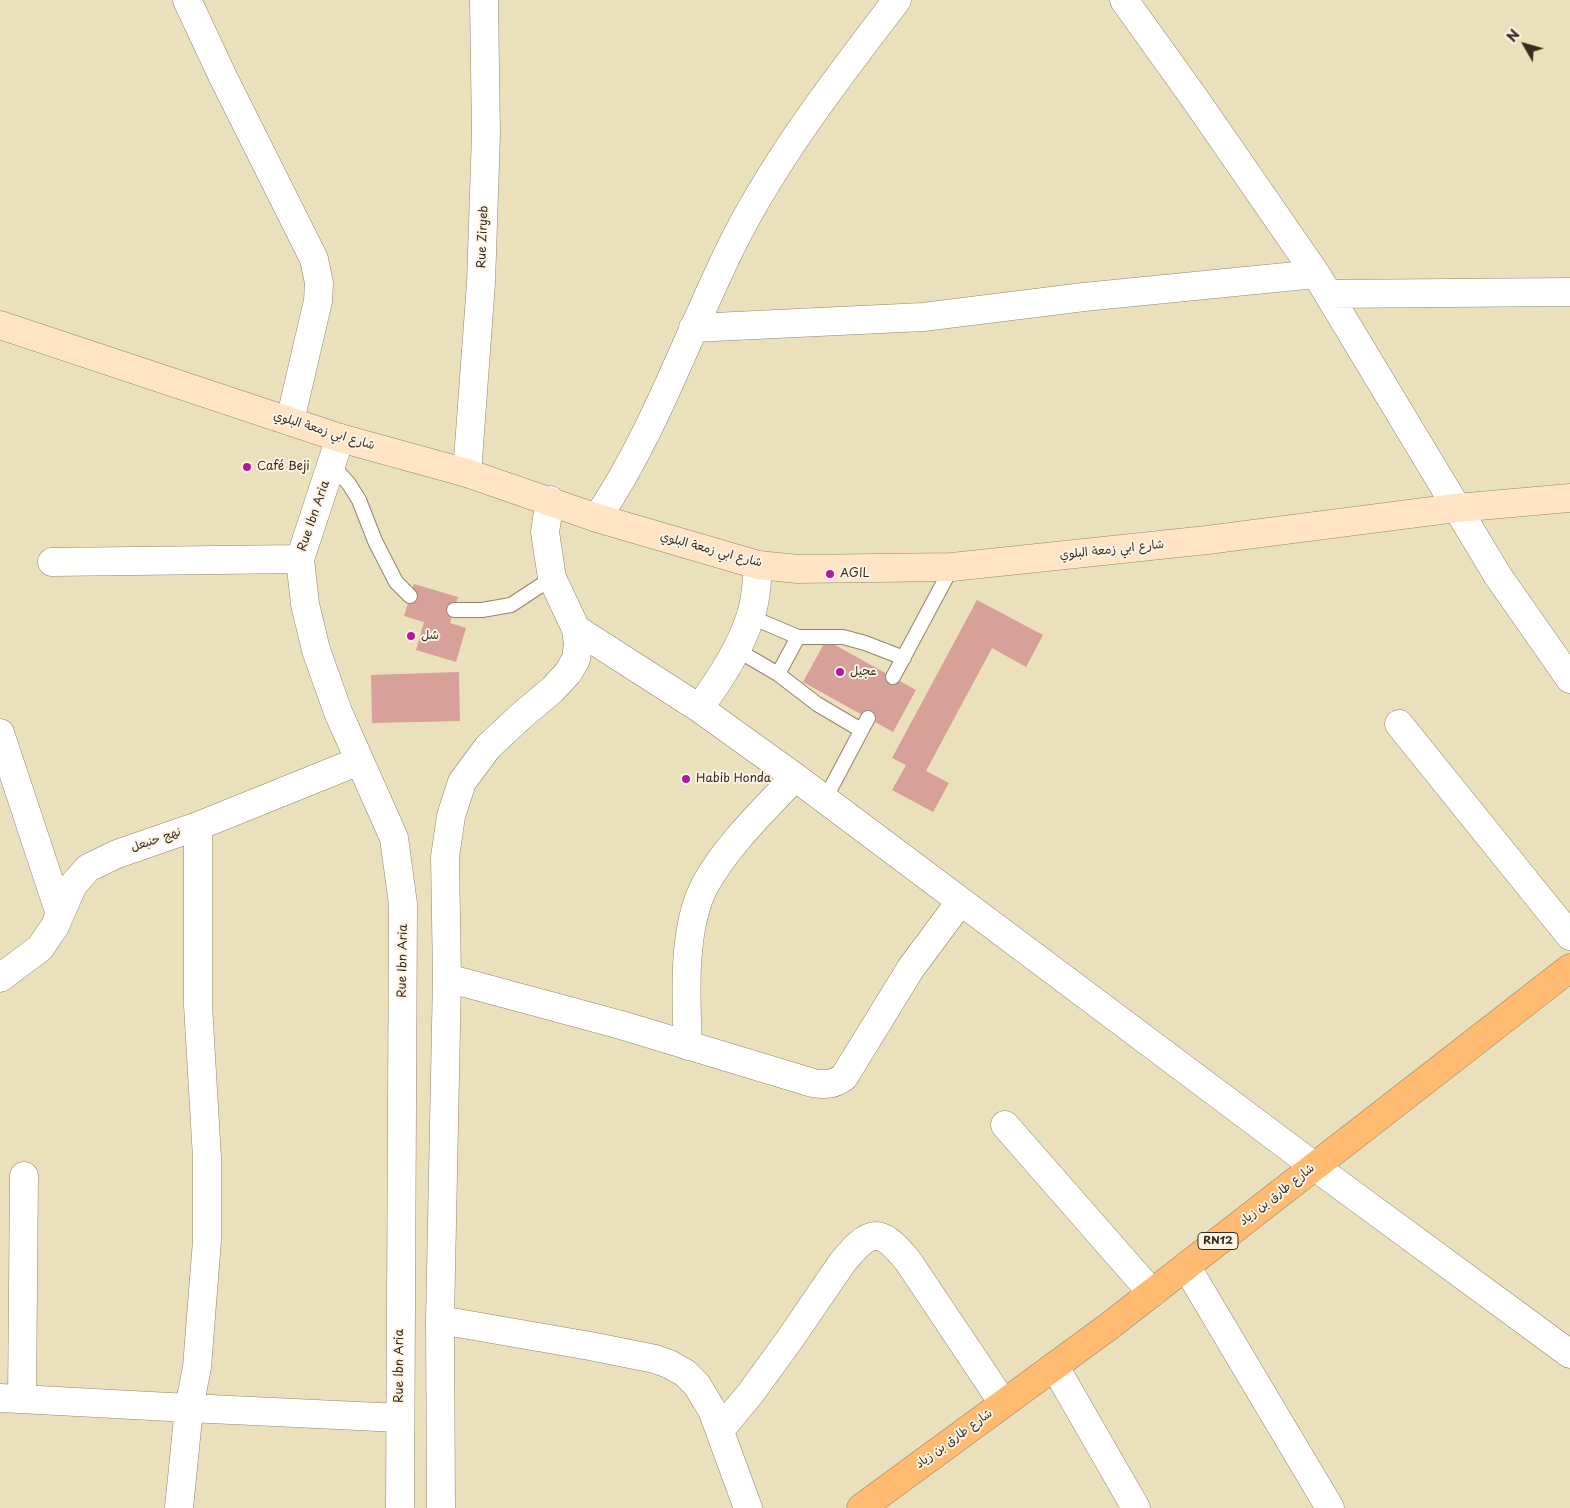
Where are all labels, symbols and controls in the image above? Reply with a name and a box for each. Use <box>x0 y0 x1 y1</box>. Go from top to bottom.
north arrow <box>1500 20 1550 70</box>
text: N <box>1501 25 1524 46</box>
street label: Rue Ziryeb <box>475 205 491 269</box>
street label: شارع ابي زمعة البلوي <box>272 409 376 453</box>
place label: Café Beji <box>257 460 310 474</box>
marker: Café Beji <box>241 461 253 473</box>
street label: Rue Ibn Aria <box>295 479 333 553</box>
street label: شارع ابي زمعة البلوي <box>658 529 764 571</box>
street label: شارع ابي زمعة البلوي <box>1059 537 1165 563</box>
place label: AGIL <box>840 567 870 581</box>
marker: AGIL <box>824 568 836 580</box>
place label: شل <box>421 629 439 643</box>
marker: شل <box>405 630 417 642</box>
place label: عجيل <box>850 665 877 679</box>
marker: عجيل <box>834 666 846 678</box>
place label: Habib Honda <box>696 772 771 786</box>
marker: Habib Honda <box>680 773 692 785</box>
street label: نهج حنبعل <box>129 825 183 855</box>
street label: Rue Ibn Aria <box>395 924 411 998</box>
street label: شارع طارق بن زياد <box>1236 1161 1318 1229</box>
road number: RN12 <box>1198 1232 1238 1250</box>
street label: Rue Ibn Aria <box>393 1329 407 1403</box>
street label: شارع طارق بن زياد <box>913 1406 995 1472</box>

